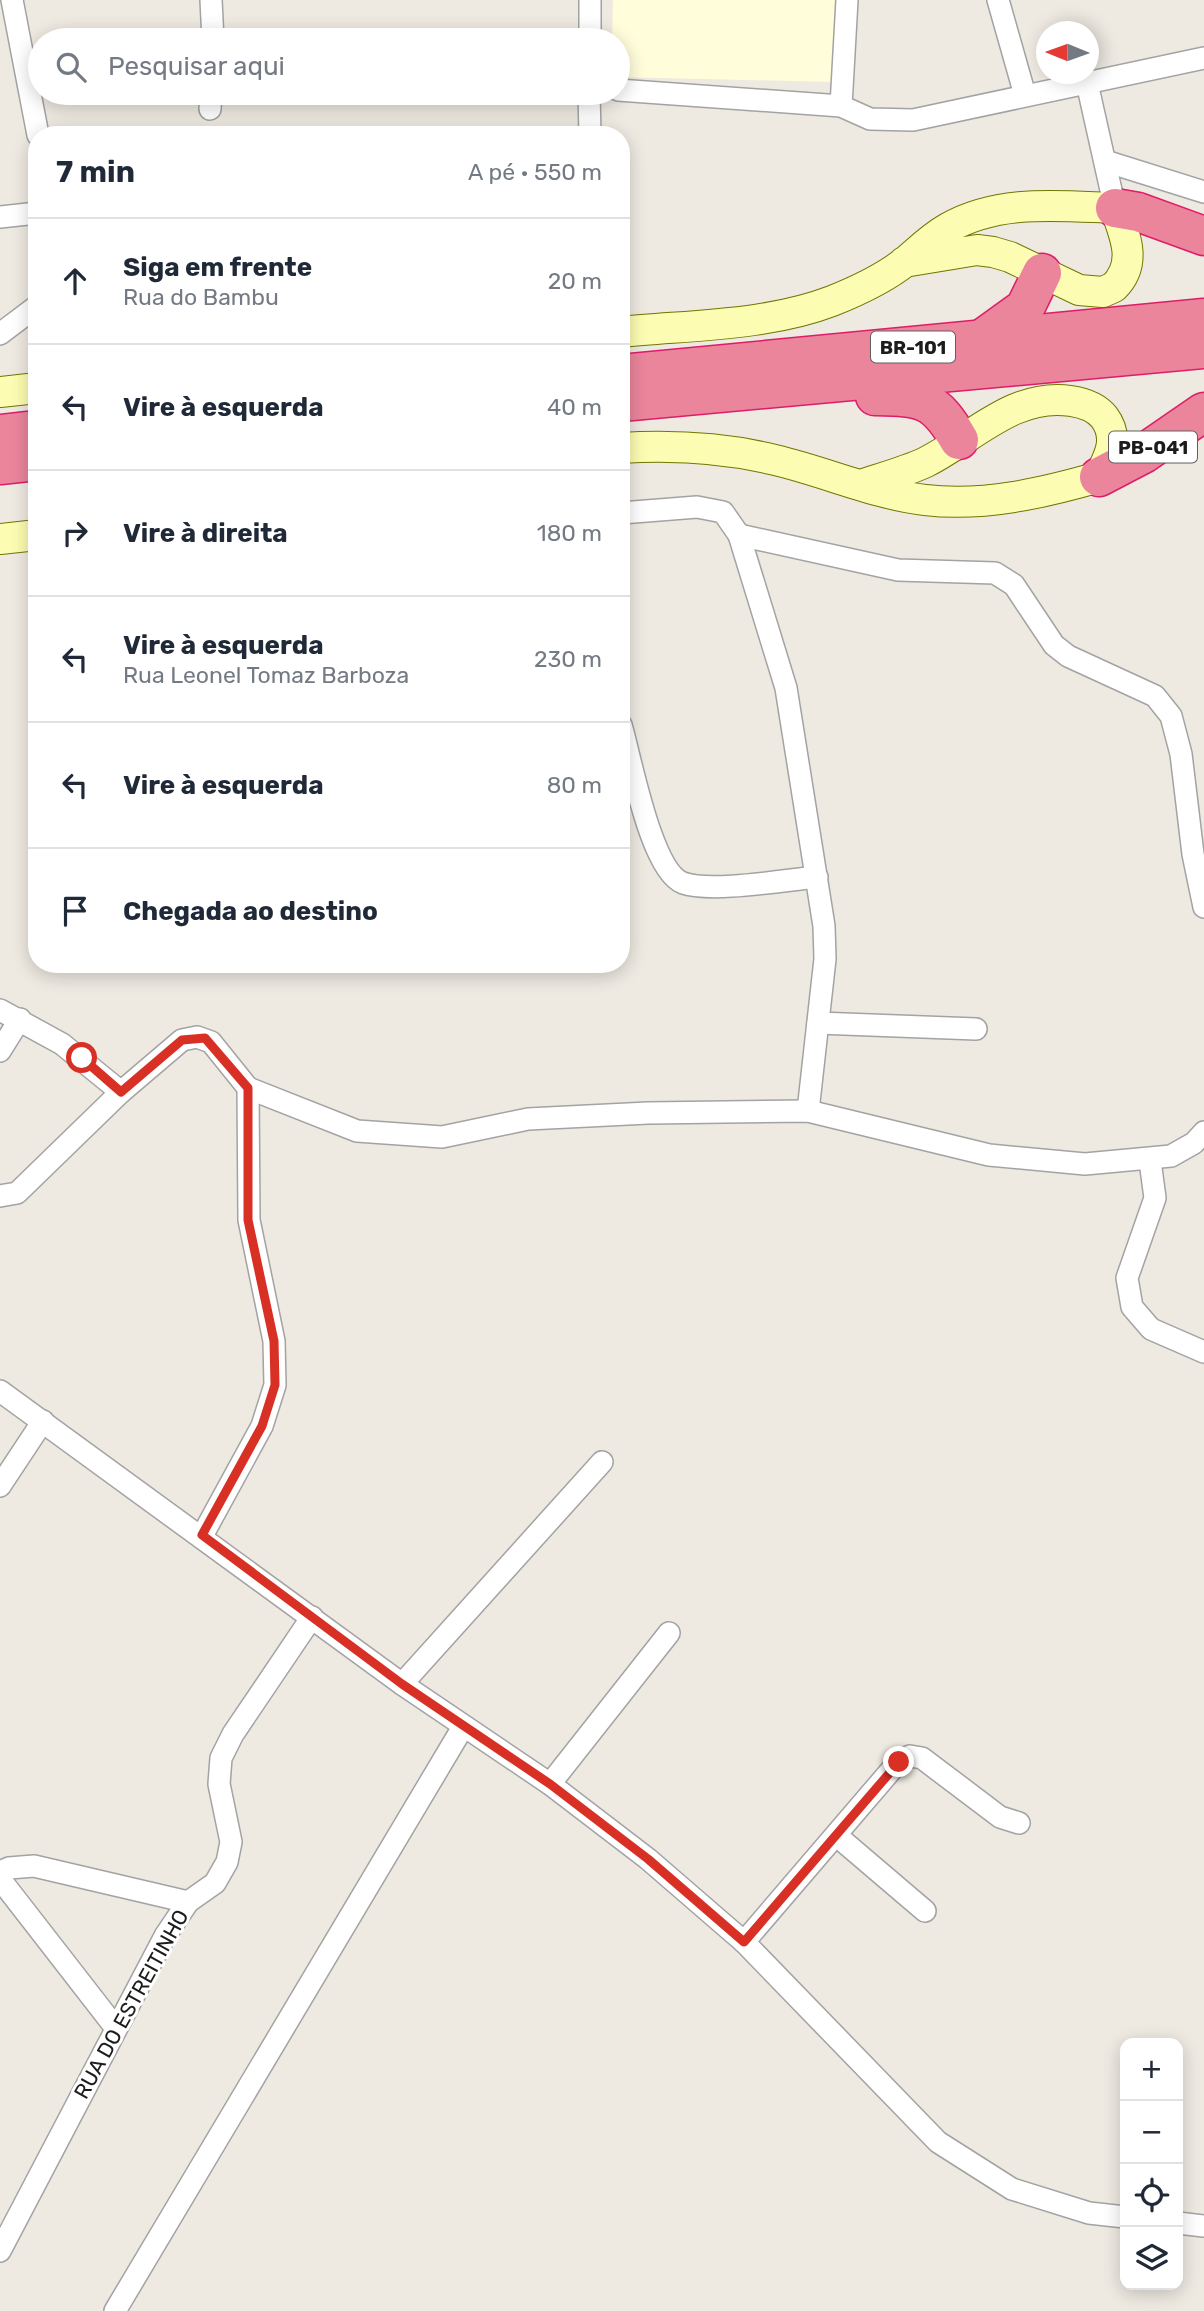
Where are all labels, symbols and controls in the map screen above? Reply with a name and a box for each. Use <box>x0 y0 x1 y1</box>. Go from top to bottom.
north arrow <box>1036 21 1099 84</box>
search box <box>28 28 630 105</box>
icon: search <box>52 48 90 86</box>
text: Pesquisar aqui <box>108 51 285 82</box>
text: 7 min <box>56 154 135 190</box>
text: A pé · 550 m <box>468 158 602 186</box>
text: Siga em frente <box>123 252 312 283</box>
icon: ahead <box>56 262 94 300</box>
text: 20 m <box>548 267 602 295</box>
text: Rua do Bambu <box>123 283 279 311</box>
road number: BR-101 <box>871 332 955 362</box>
icon: left <box>56 388 94 426</box>
text: Vire à esquerda <box>123 392 324 423</box>
text: 40 m <box>547 393 602 421</box>
road number: PB-041 <box>1109 432 1197 462</box>
icon: right <box>56 514 94 552</box>
text: Vire à direita <box>123 518 288 549</box>
text: 180 m <box>537 519 602 547</box>
text: Vire à esquerda <box>123 630 324 661</box>
icon: left <box>56 640 94 678</box>
text: 230 m <box>534 645 602 673</box>
text: Rua Leonel Tomaz Barboza <box>123 661 409 689</box>
icon: left <box>56 766 94 804</box>
text: Vire à esquerda <box>123 770 324 801</box>
text: 80 m <box>547 771 602 799</box>
icon: arrive <box>56 892 94 930</box>
text: Chegada ao destino <box>123 896 378 927</box>
route start <box>66 1042 97 1073</box>
route end <box>883 1746 914 1777</box>
street label: RUA DO ESTREITINHO <box>69 1905 193 2103</box>
map controls <box>1120 2038 1183 2290</box>
button: + <box>1120 2038 1183 2101</box>
button: − <box>1120 2101 1183 2164</box>
button: locate <box>1120 2164 1183 2227</box>
button: layers <box>1120 2227 1183 2290</box>

